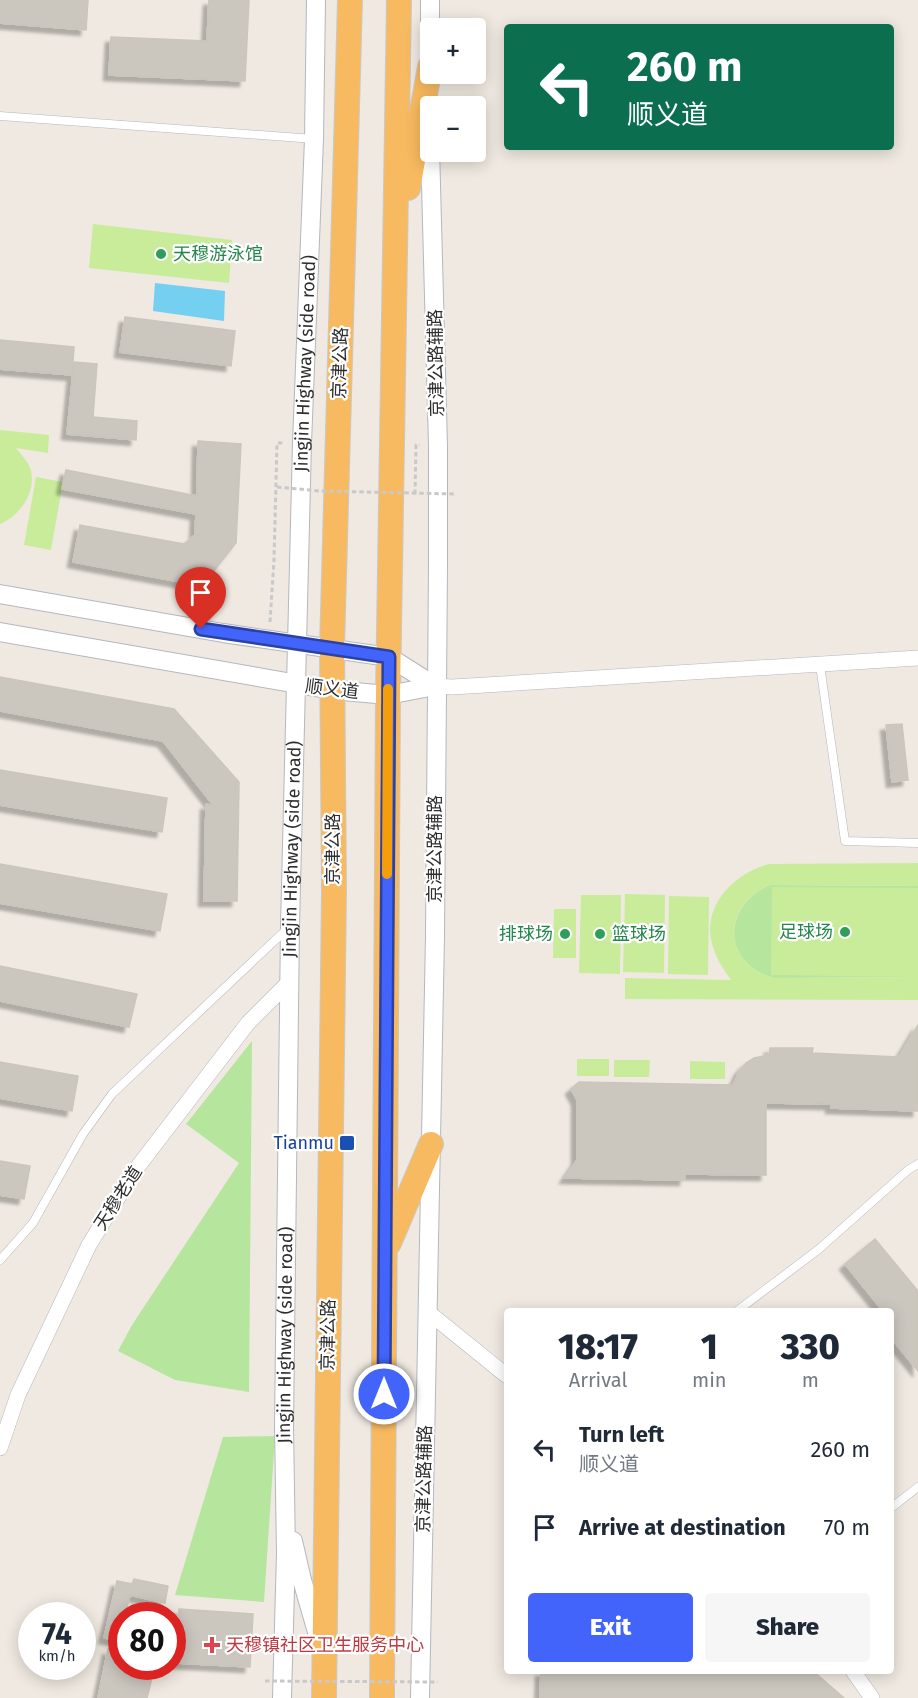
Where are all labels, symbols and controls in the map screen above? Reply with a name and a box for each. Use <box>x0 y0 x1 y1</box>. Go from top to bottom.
map controls <box>420 18 486 162</box>
button: + <box>420 18 486 84</box>
text: 260 m <box>627 42 742 92</box>
icon: left <box>528 48 606 126</box>
button: − <box>420 96 486 162</box>
text: 顺义道 <box>627 99 708 131</box>
place label: 天穆游泳馆 <box>173 243 263 265</box>
marker: 天穆游泳馆 <box>154 247 168 261</box>
street label: Jingjin Highway (side road) <box>290 254 320 472</box>
street label: 京津公路辅路 <box>424 309 448 417</box>
street label: 京津公路 <box>328 327 352 399</box>
pin <box>175 567 226 629</box>
icon: arrive <box>184 576 217 609</box>
street label: 顺义道 <box>304 675 360 703</box>
street label: Jingjin Highway (side road) <box>279 740 306 958</box>
street label: 京津公路辅路 <box>424 795 446 903</box>
street label: 京津公路 <box>322 813 344 885</box>
place label: 足球场 <box>779 921 833 943</box>
place label: 排球场 <box>499 923 553 945</box>
place label: 篮球场 <box>612 923 666 945</box>
marker: 足球场 <box>838 925 852 939</box>
marker: 排球场 <box>558 927 572 941</box>
marker: 篮球场 <box>593 927 607 941</box>
place label: Tianmu <box>273 1132 334 1154</box>
marker: Tianmu <box>338 1134 356 1152</box>
street label: 天穆老道 <box>89 1162 147 1234</box>
street label: Jingjin Highway (side road) <box>273 1226 297 1444</box>
street label: 京津公路 <box>316 1299 340 1371</box>
text: 18:17 <box>558 1325 638 1369</box>
text: 1 <box>701 1325 718 1369</box>
text: 330 <box>781 1325 840 1369</box>
position arrow <box>352 1362 416 1426</box>
text: Arrival <box>569 1368 627 1392</box>
text: min <box>692 1368 727 1392</box>
text: m <box>802 1368 819 1392</box>
text: Turn left <box>579 1421 664 1448</box>
street label: 京津公路辅路 <box>412 1425 436 1533</box>
icon: left <box>528 1433 561 1466</box>
text: 260 m <box>810 1436 870 1463</box>
text: 顺义道 <box>579 1452 639 1476</box>
icon: arrive <box>528 1511 561 1544</box>
text: Arrive at destination <box>579 1514 786 1541</box>
text: 70 m <box>824 1514 870 1541</box>
button: Exit <box>528 1593 693 1662</box>
button: Share <box>705 1593 870 1662</box>
speed limit sign: 80 <box>108 1602 186 1680</box>
text: 74 <box>42 1616 72 1652</box>
place label: 天穆镇社区卫生服务中心 <box>226 1634 424 1656</box>
marker: 天穆镇社区卫生服务中心 <box>203 1636 221 1654</box>
text: km/h <box>38 1647 76 1665</box>

